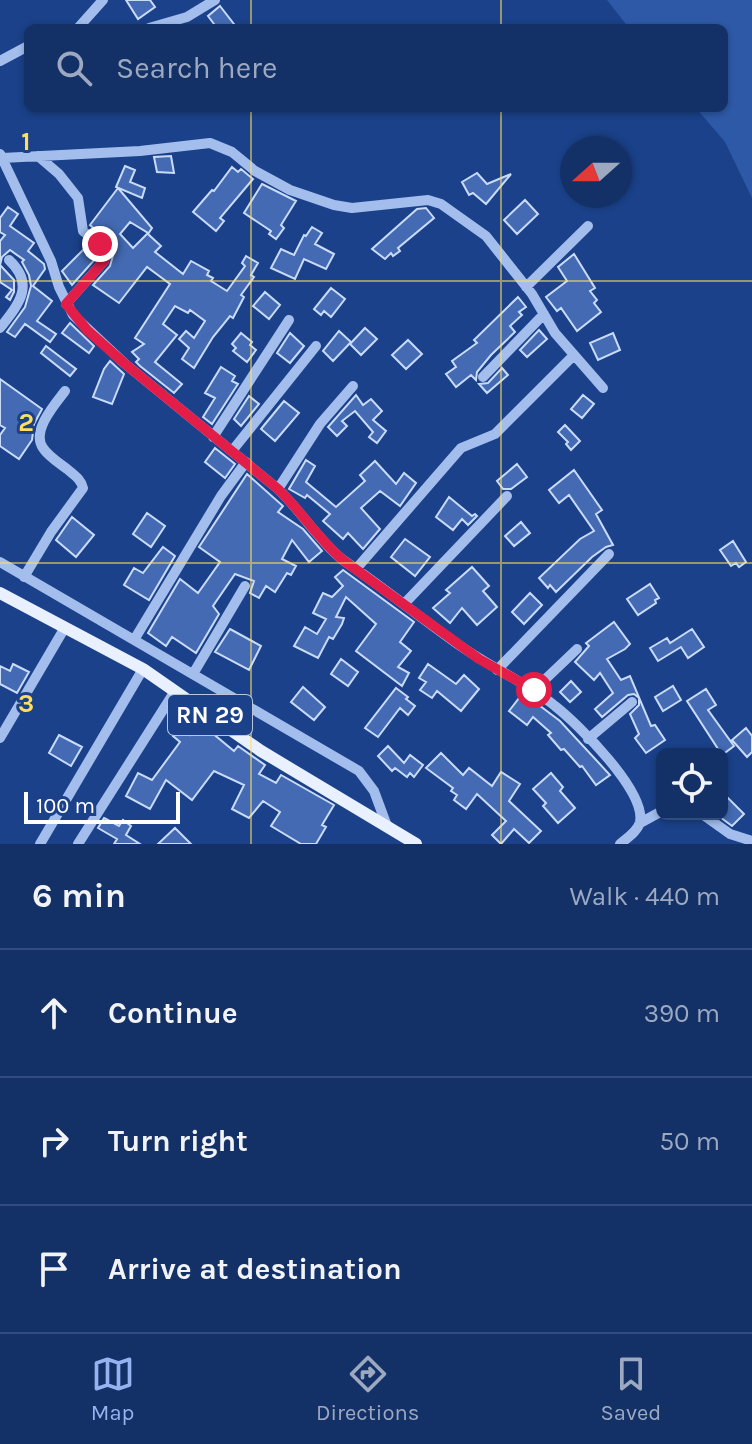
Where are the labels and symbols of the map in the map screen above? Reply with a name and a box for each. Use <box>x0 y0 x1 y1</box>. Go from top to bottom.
text: 1 <box>21 126 31 157</box>
north arrow <box>560 136 632 208</box>
route end <box>82 226 118 262</box>
text: 2 <box>18 407 34 438</box>
route start <box>516 672 552 708</box>
text: 3 <box>18 688 34 719</box>
road number: RN 29 <box>168 695 252 735</box>
scale bar <box>24 788 180 824</box>

